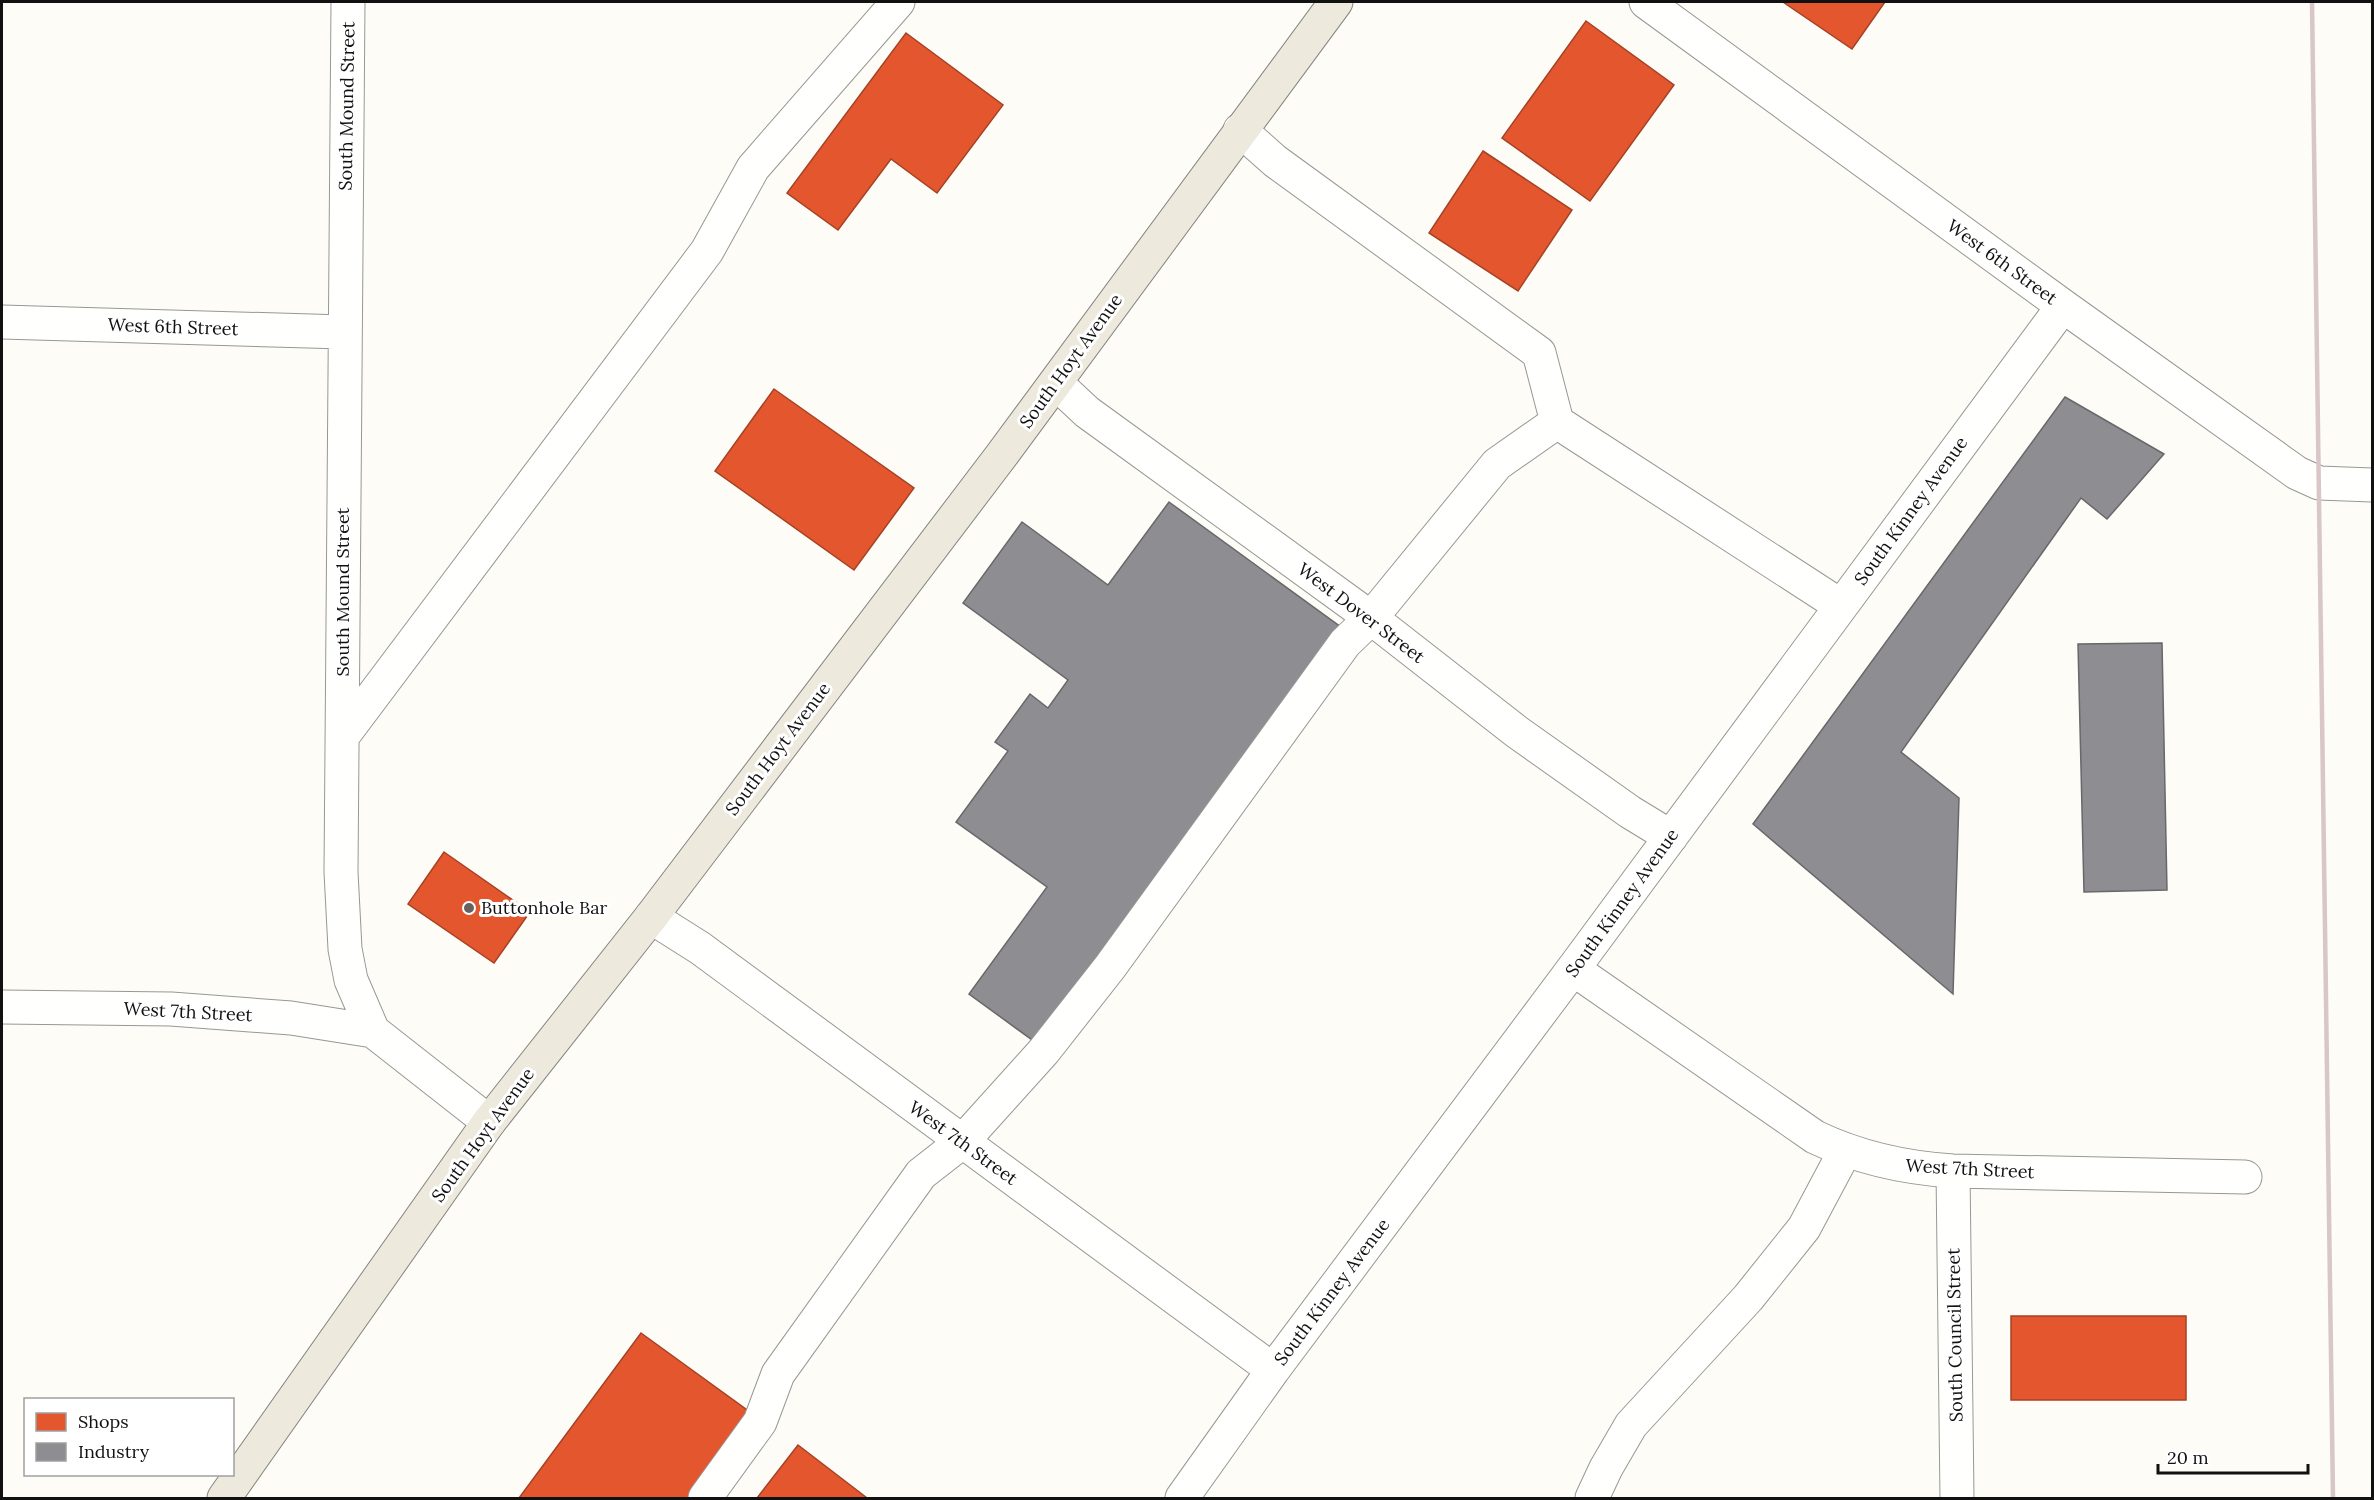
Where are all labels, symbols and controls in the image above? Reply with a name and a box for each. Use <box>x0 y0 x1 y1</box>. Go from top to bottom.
street label: South Mound Street <box>334 21 359 191</box>
street label: West 6th Street <box>1943 214 2062 309</box>
street label: South Hoyt Avenue <box>1014 289 1127 432</box>
street label: West 6th Street <box>107 313 239 340</box>
street label: South Kinney Avenue <box>1849 432 1972 590</box>
street label: South Mound Street <box>331 507 354 677</box>
street label: West Dover Street <box>1293 557 1429 668</box>
street label: South Hoyt Avenue <box>720 678 835 820</box>
street label: South Kinney Avenue <box>1560 824 1683 982</box>
place label: Buttonhole Bar <box>481 896 608 919</box>
marker: Buttonhole Bar <box>462 901 476 915</box>
street label: West 7th Street <box>123 997 253 1026</box>
street label: South Hoyt Avenue <box>426 1063 539 1206</box>
street label: West 7th Street <box>904 1095 1022 1190</box>
street label: West 7th Street <box>1905 1154 2035 1183</box>
street label: South Kinney Avenue <box>1269 1213 1395 1370</box>
street label: South Council Street <box>1941 1248 1968 1422</box>
legend <box>24 1398 234 1476</box>
text: Shops <box>78 1410 129 1433</box>
scale bar <box>2158 1437 2308 1475</box>
text: Industry <box>78 1440 150 1463</box>
text: 20 m <box>2167 1446 2209 1469</box>

